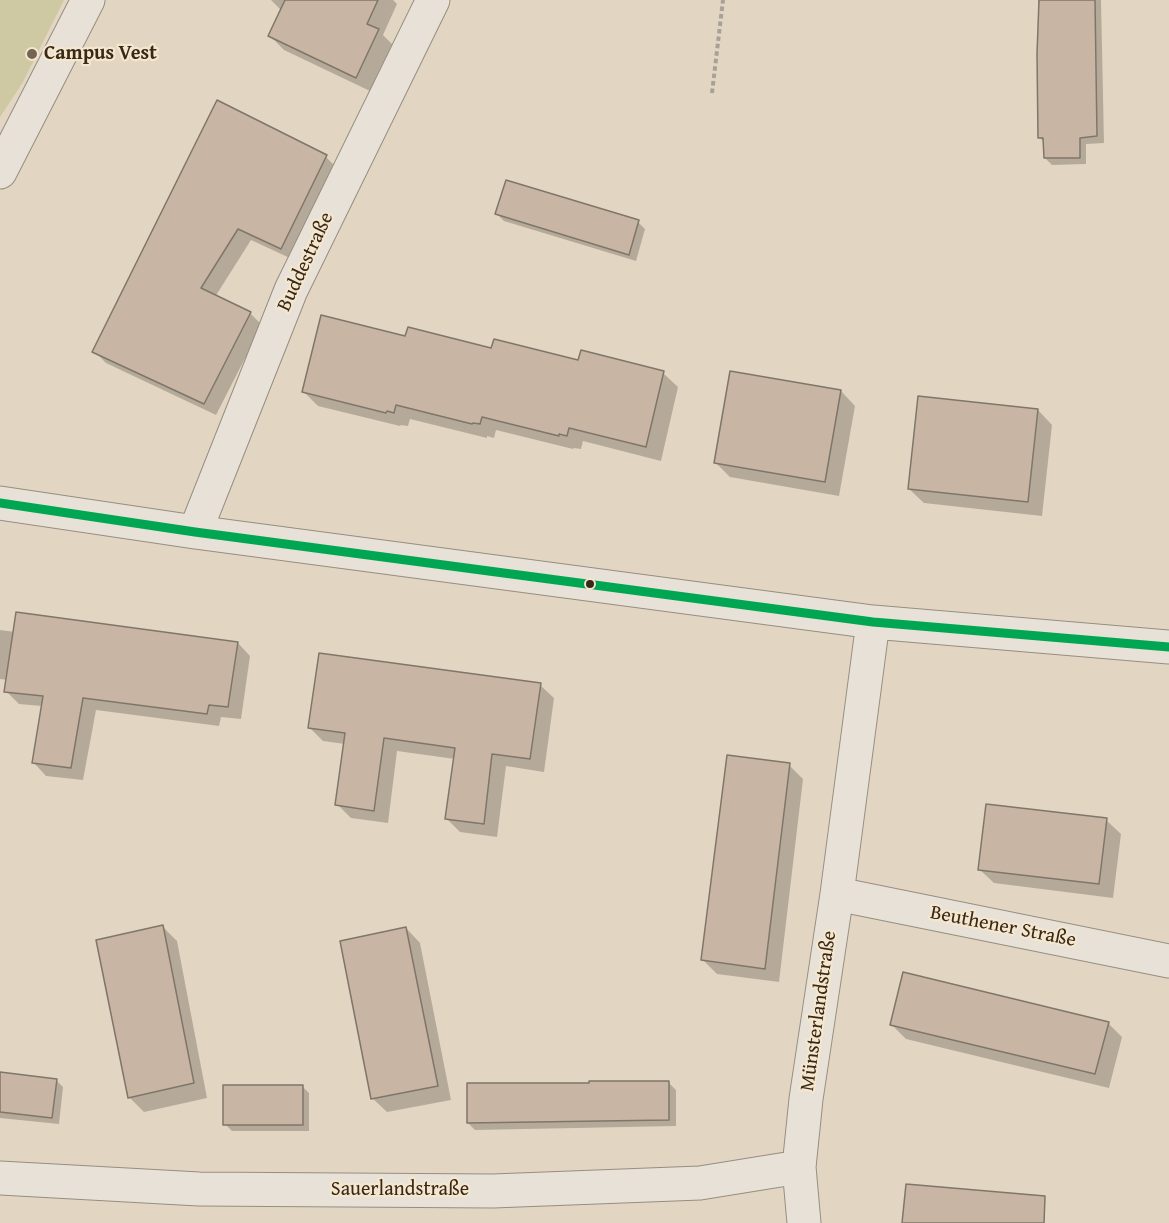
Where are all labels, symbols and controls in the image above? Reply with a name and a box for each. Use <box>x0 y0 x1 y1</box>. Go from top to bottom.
place label: Campus Vest <box>44 42 157 66</box>
marker: Campus Vest <box>25 47 39 61</box>
street label: Buddestraße <box>273 209 339 315</box>
unlabelled marker <box>584 578 596 590</box>
street label: Beuthener Straße <box>928 901 1078 953</box>
street label: Münsterlandstraße <box>796 929 842 1093</box>
street label: Sauerlandstraße <box>331 1178 469 1202</box>

